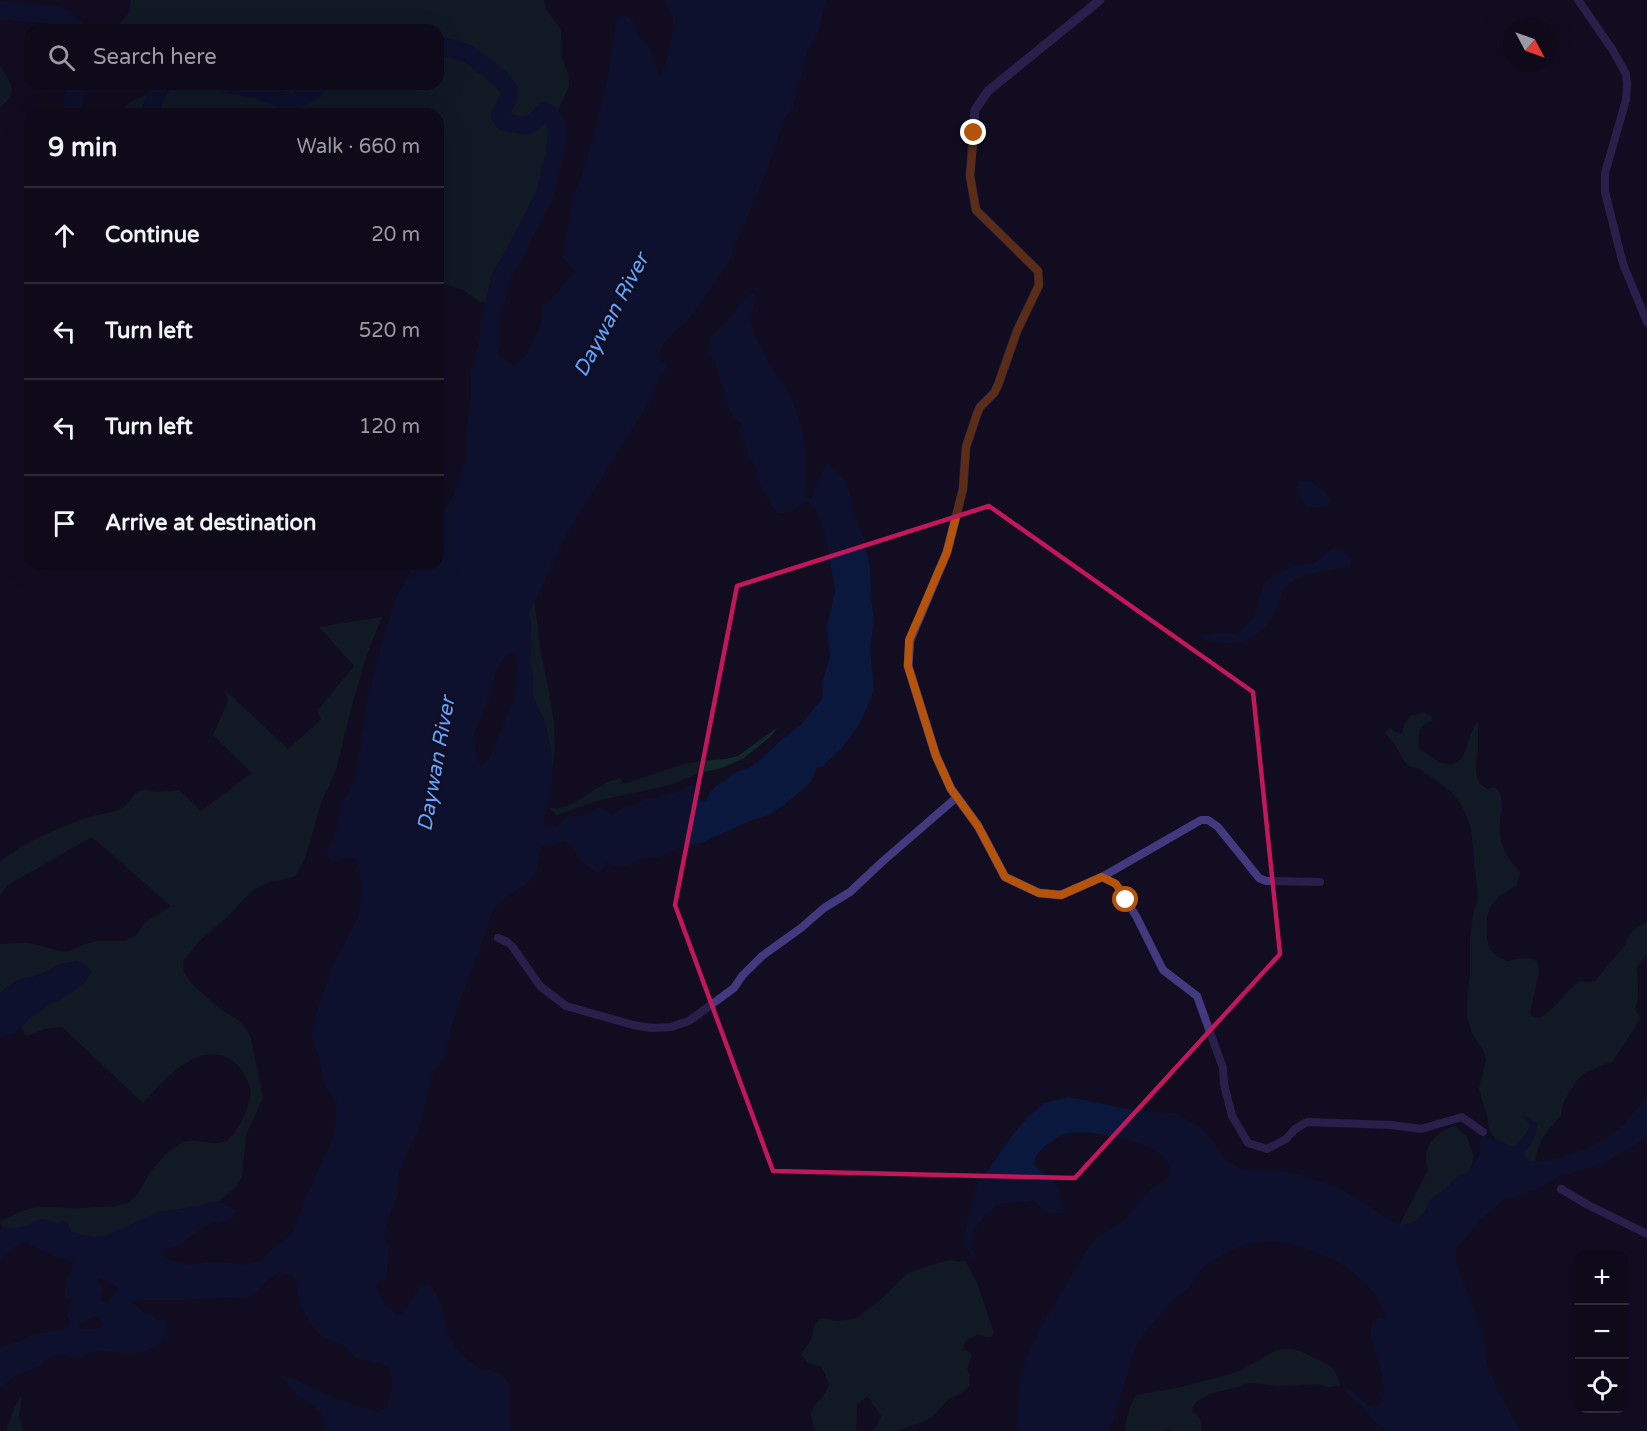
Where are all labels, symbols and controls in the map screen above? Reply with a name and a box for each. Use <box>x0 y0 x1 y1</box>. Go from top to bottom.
north arrow <box>1503 18 1557 72</box>
search box <box>24 24 444 90</box>
icon: search <box>45 41 78 74</box>
text: Search here <box>93 44 217 70</box>
route end <box>960 119 986 145</box>
text: 9 min <box>48 132 117 163</box>
text: Walk · 660 m <box>297 135 420 159</box>
icon: ahead <box>48 219 81 252</box>
text: Continue <box>105 222 200 248</box>
text: 20 m <box>371 223 420 247</box>
water label: Daywan River <box>568 247 656 381</box>
icon: left <box>48 315 81 348</box>
text: Turn left <box>105 318 193 344</box>
text: 520 m <box>359 319 420 343</box>
icon: left <box>48 411 81 444</box>
text: Turn left <box>105 414 193 440</box>
text: 120 m <box>359 415 420 439</box>
icon: arrive <box>48 507 81 540</box>
text: Arrive at destination <box>105 510 316 536</box>
water label: Daywan River <box>412 692 461 833</box>
route start <box>1112 886 1138 912</box>
map controls <box>1575 1251 1629 1413</box>
button: + <box>1575 1251 1629 1305</box>
button: − <box>1575 1305 1629 1359</box>
button: locate <box>1575 1359 1629 1413</box>

